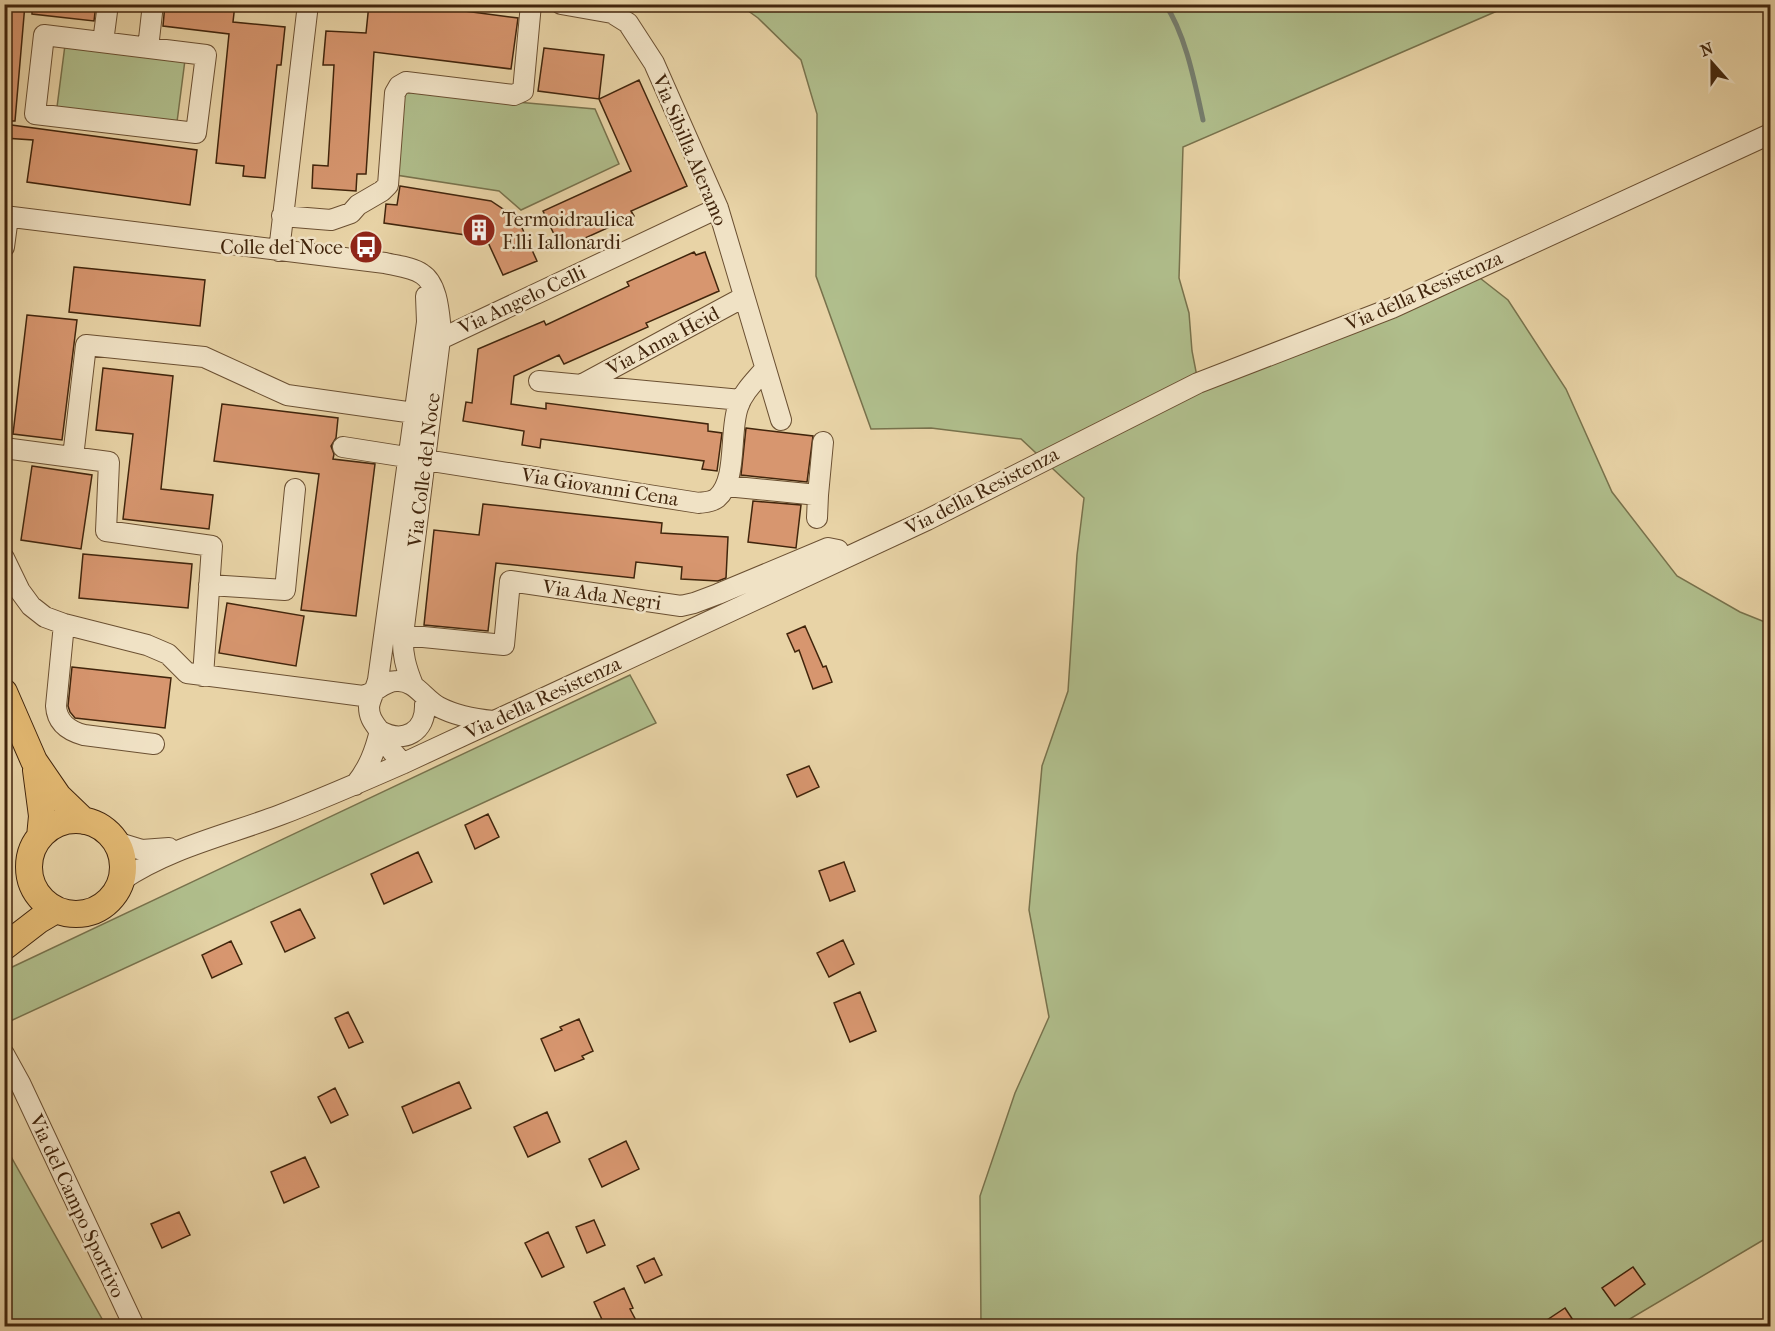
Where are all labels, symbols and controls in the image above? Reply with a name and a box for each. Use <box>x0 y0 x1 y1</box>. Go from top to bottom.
north arrow <box>1682 33 1742 93</box>
text: N <box>1698 38 1717 61</box>
street label: Via Sibilla Aleramo <box>647 70 732 229</box>
place label: Termoidraulica F.lli Iallonardi <box>502 208 635 254</box>
building icon: Termoidraulica F.lli Iallonardi <box>461 212 497 248</box>
bus stop icon: Colle del Noce <box>348 229 384 265</box>
place label: Colle del Noce <box>220 236 343 259</box>
street label: Via della Resistenza <box>1341 246 1507 336</box>
street label: Via Angelo Celli <box>454 260 589 340</box>
street label: Via Anna Heid <box>602 301 724 381</box>
street label: Via Colle del Noce <box>403 392 445 549</box>
street label: Via della Resistenza <box>900 442 1063 540</box>
street label: Via Giovanni Cena <box>519 463 681 511</box>
street label: Via Ada Negri <box>540 575 663 615</box>
street label: Via della Resistenza <box>461 651 625 745</box>
street label: Via del Campo Sportivo <box>24 1110 130 1301</box>

